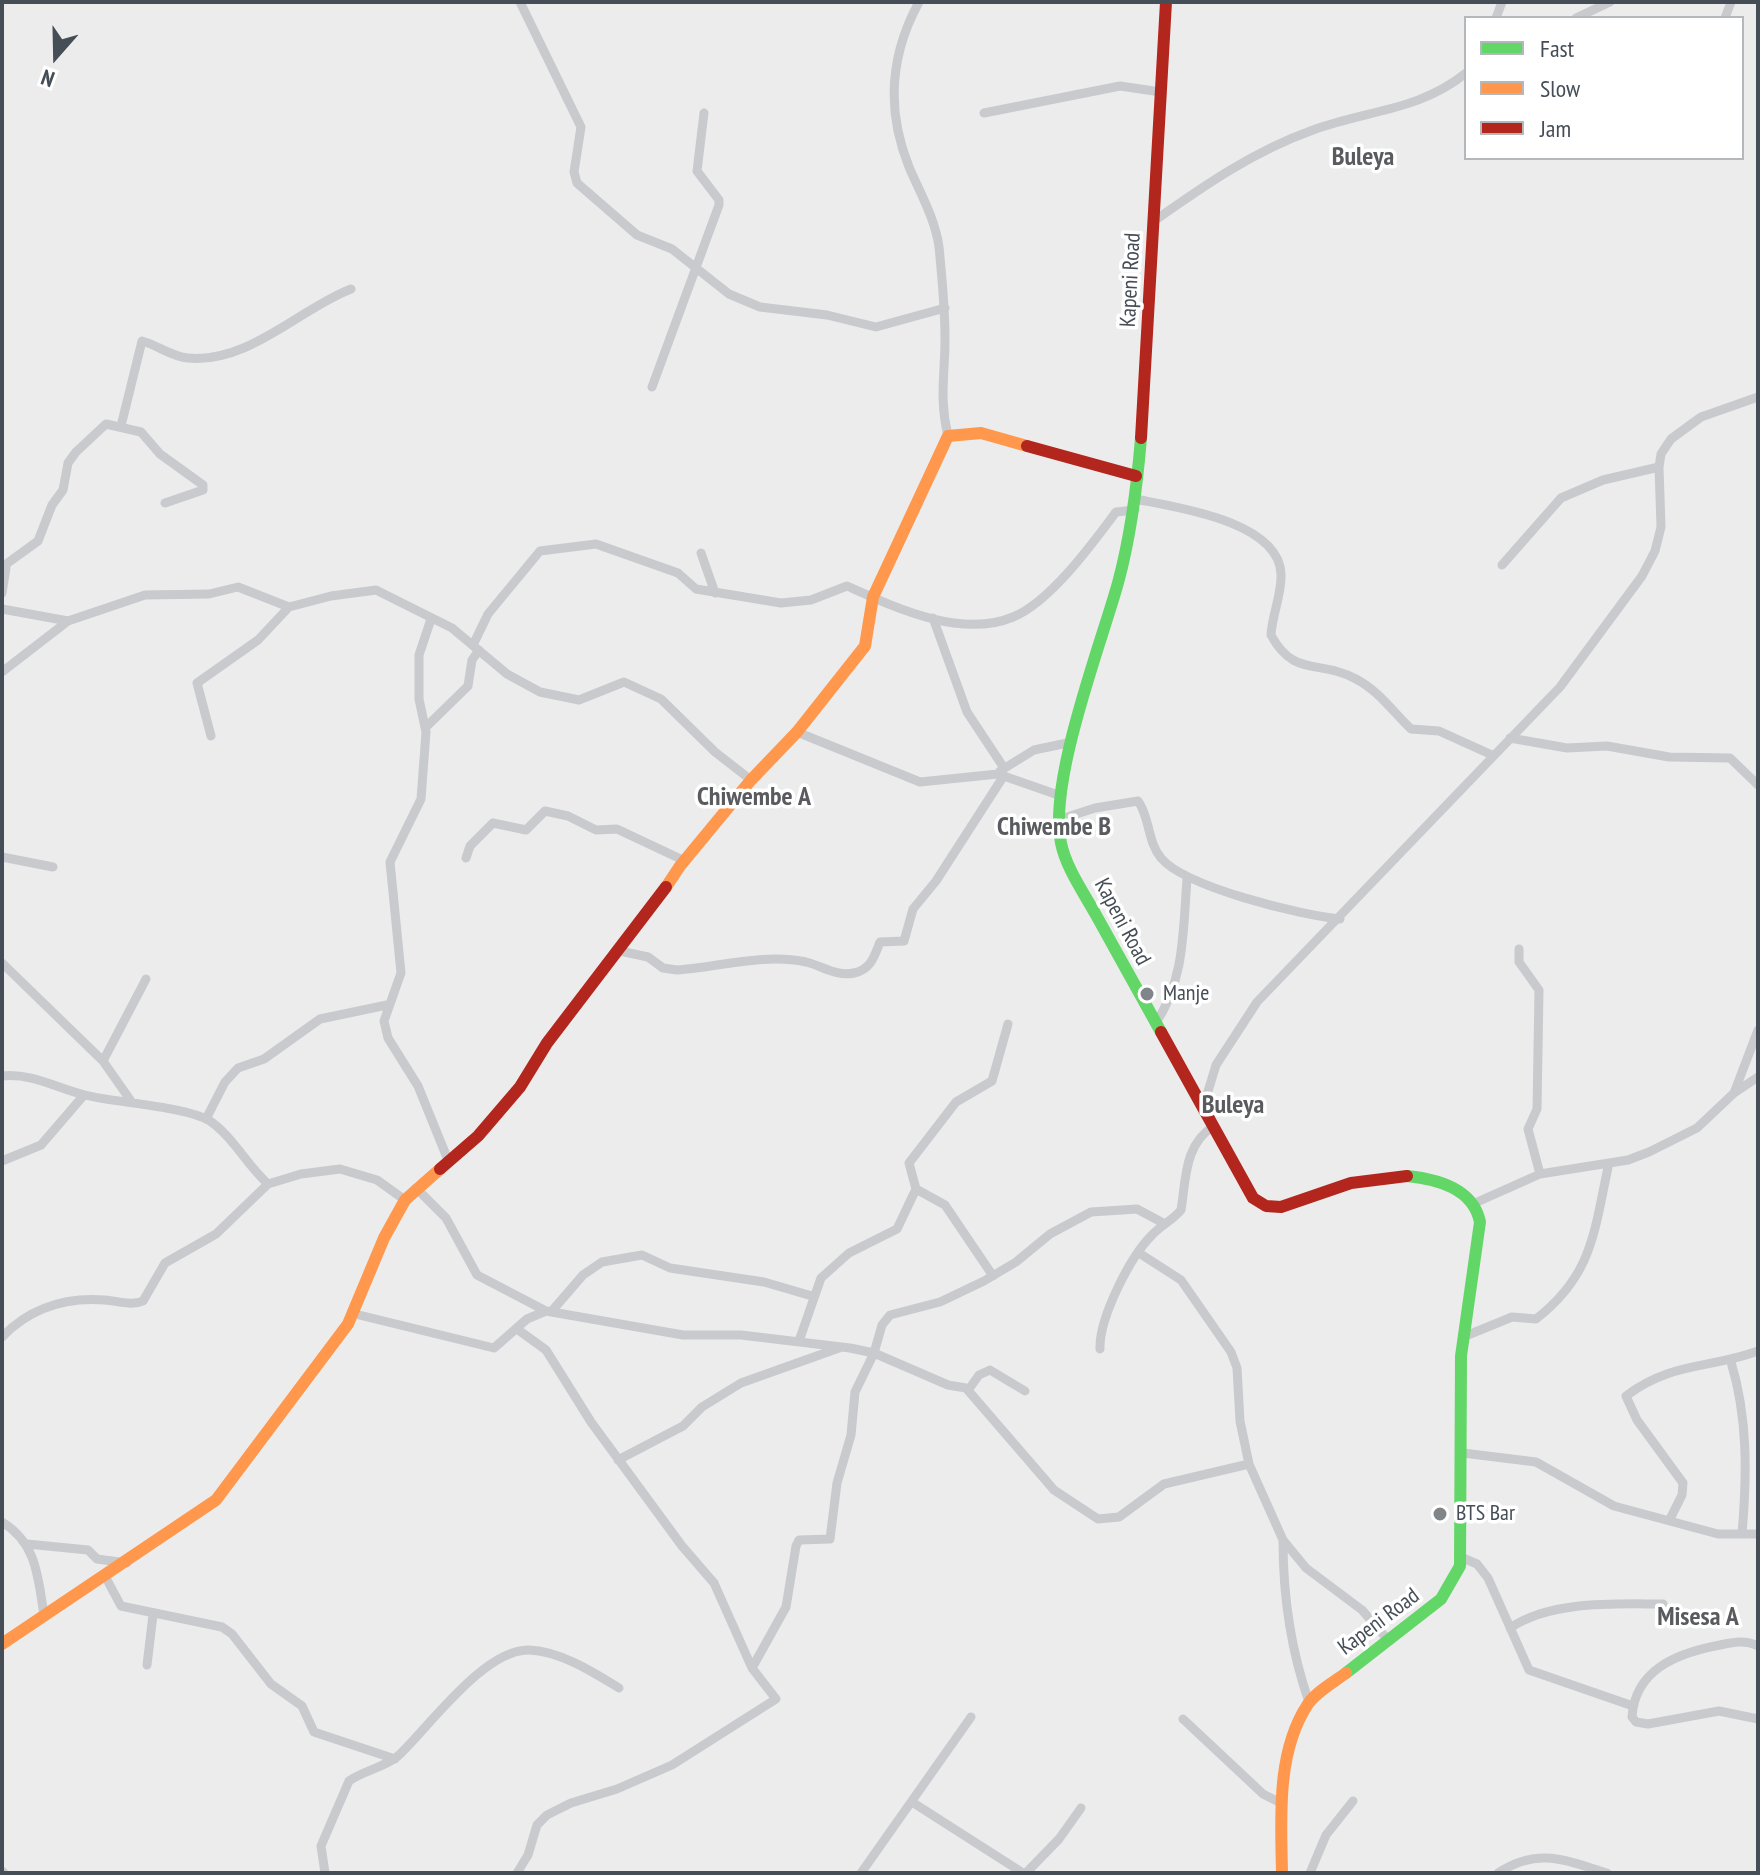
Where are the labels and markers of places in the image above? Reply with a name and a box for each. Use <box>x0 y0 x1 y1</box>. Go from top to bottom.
place label: Manje <box>1163 981 1209 1007</box>
marker: Manje <box>1138 985 1156 1003</box>
place label: BTS Bar <box>1456 1501 1515 1527</box>
marker: BTS Bar <box>1431 1505 1449 1523</box>

